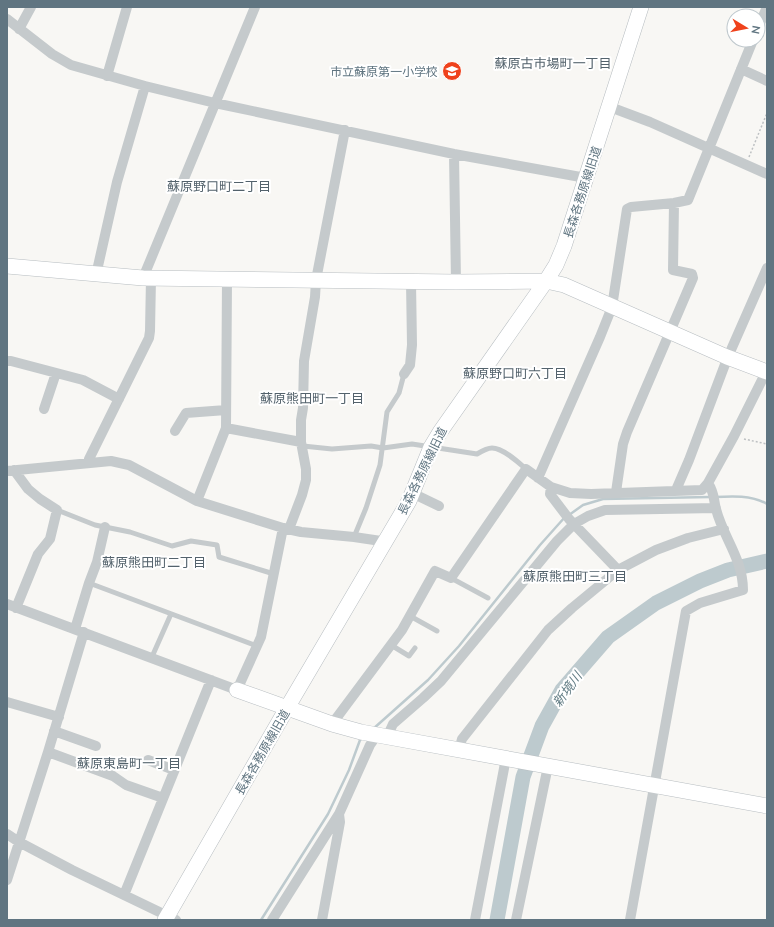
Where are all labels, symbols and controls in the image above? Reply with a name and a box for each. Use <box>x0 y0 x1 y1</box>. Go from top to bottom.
north arrow <box>726 8 766 48</box>
text: N <box>748 24 763 35</box>
district label: 蘇原古市場町一丁目 <box>494 55 612 71</box>
school or university icon: 市立蘇原第一小学校 <box>441 60 463 82</box>
place label: 市立蘇原第一小学校 <box>330 64 438 79</box>
street label: 長森各務原線旧道 <box>560 144 604 240</box>
district label: 蘇原野口町二丁目 <box>167 178 271 194</box>
district label: 蘇原野口町六丁目 <box>463 365 567 381</box>
district label: 蘇原熊田町一丁目 <box>260 390 364 406</box>
street label: 長森各務原線旧道 <box>394 425 450 517</box>
district label: 蘇原熊田町二丁目 <box>102 554 206 570</box>
district label: 蘇原熊田町三丁目 <box>523 568 627 584</box>
water label: 新境川 <box>549 667 586 709</box>
street label: 長森各務原線旧道 <box>232 707 292 797</box>
district label: 蘇原東島町一丁目 <box>77 755 181 771</box>

